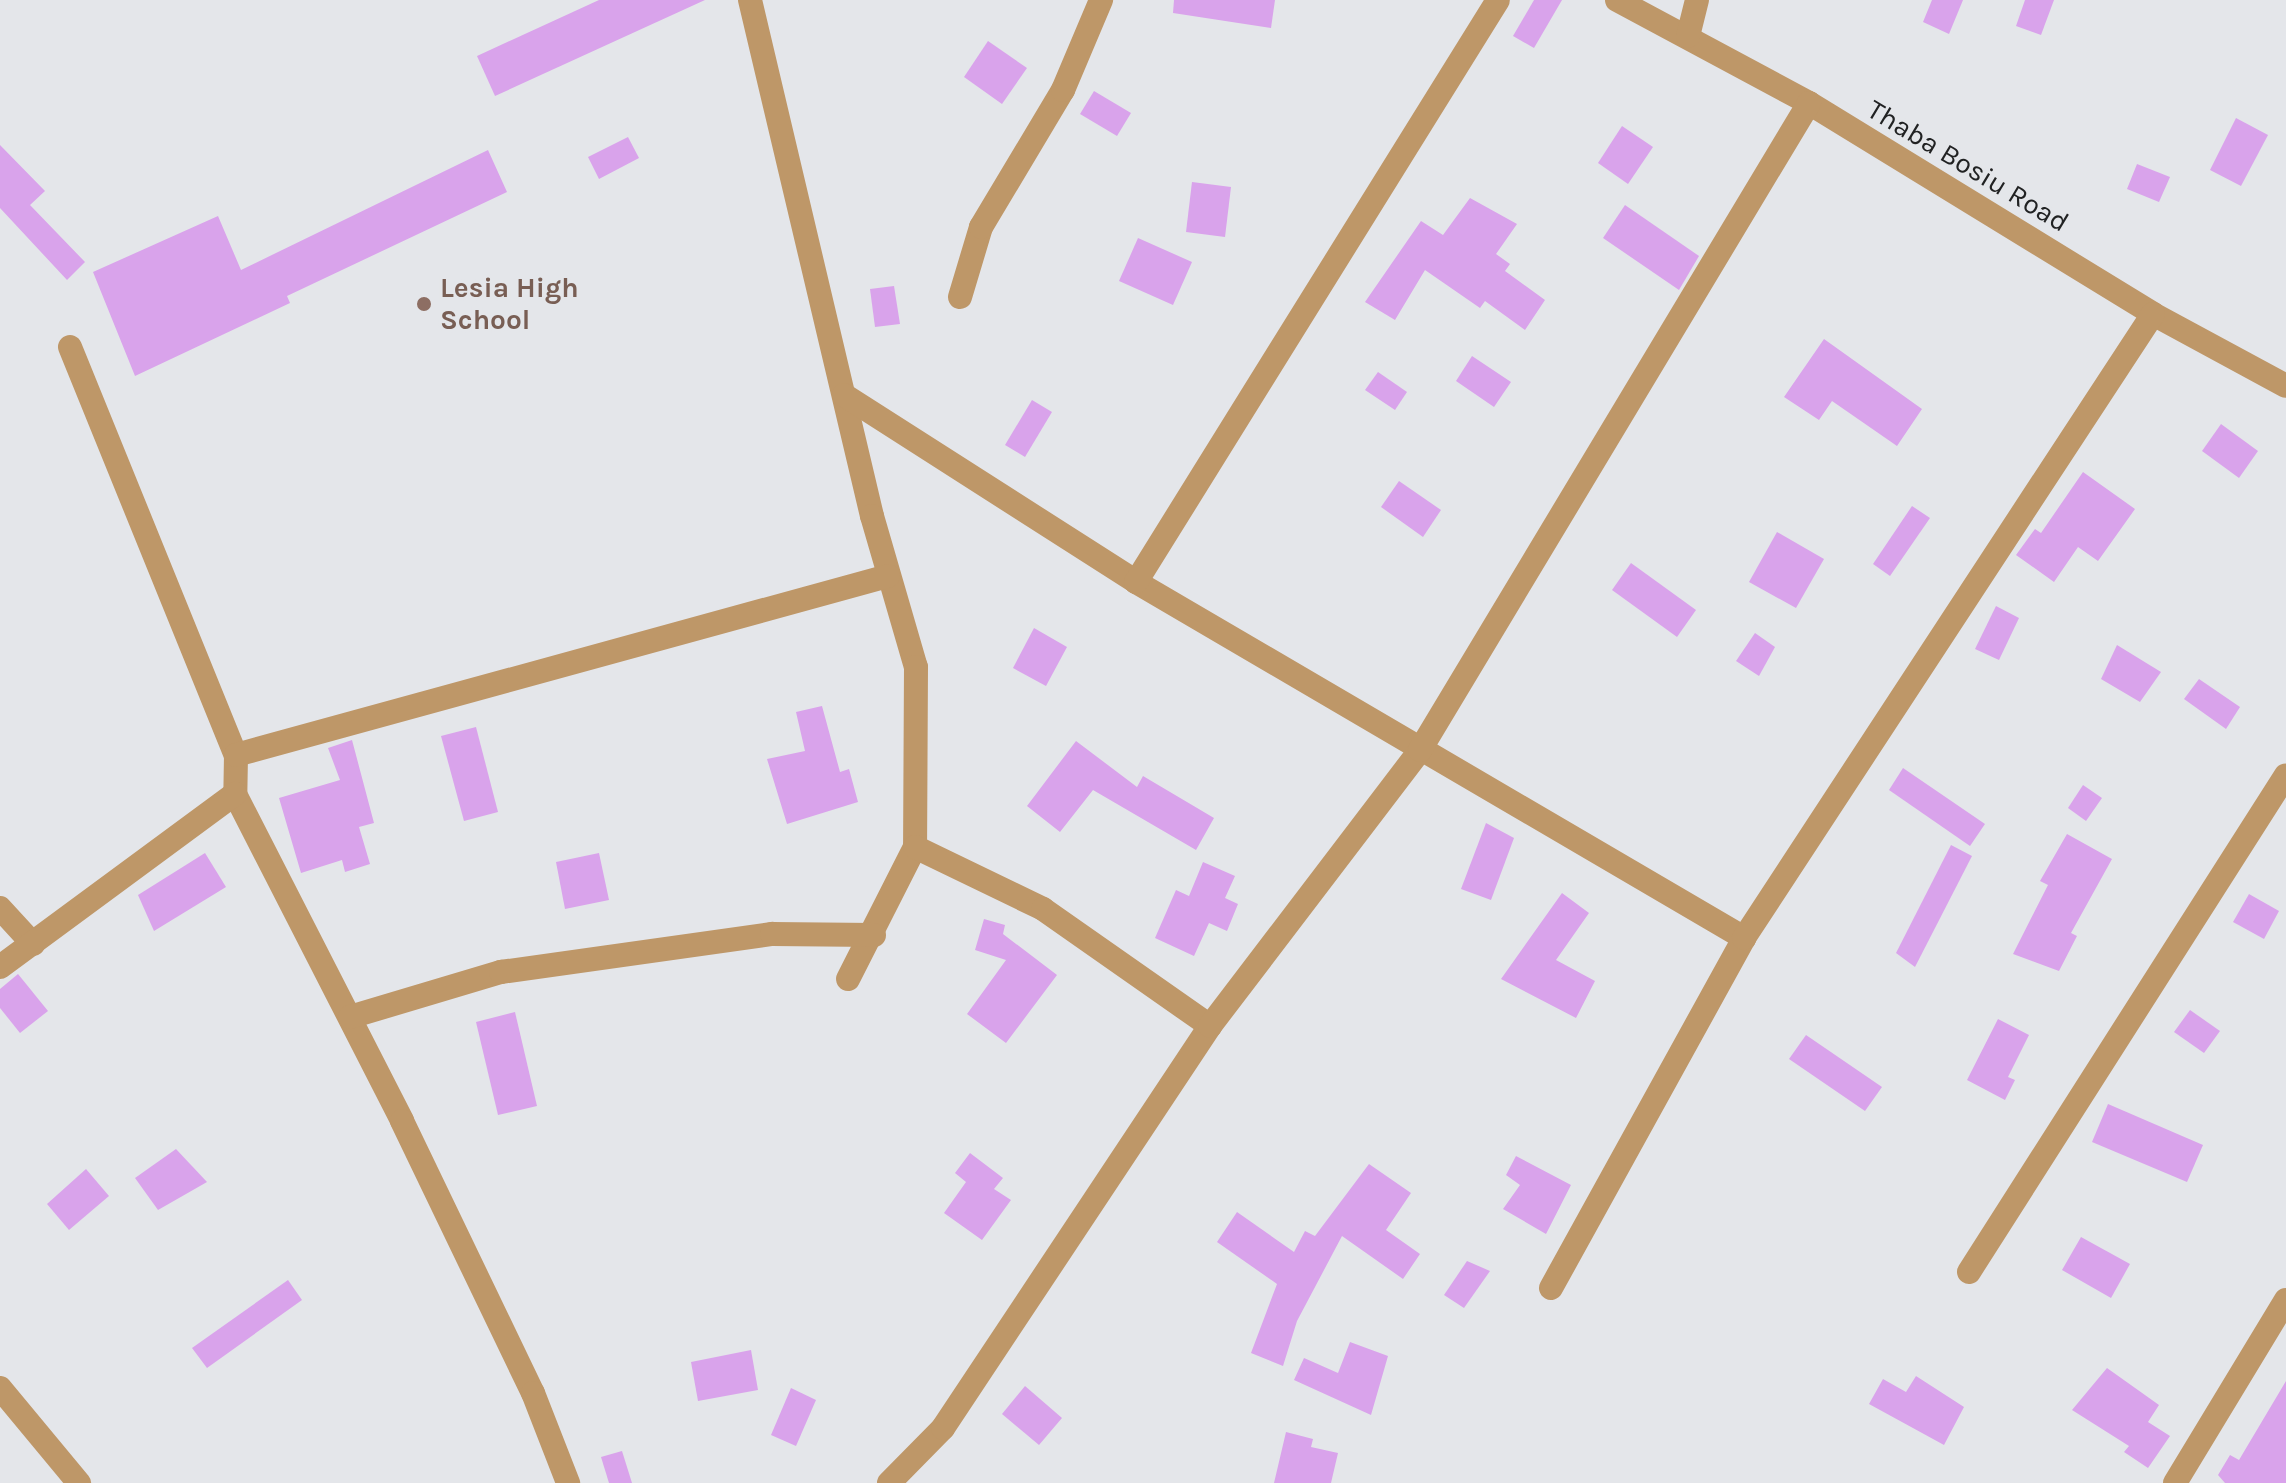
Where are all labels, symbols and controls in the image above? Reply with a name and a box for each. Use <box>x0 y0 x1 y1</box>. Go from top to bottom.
street label: Thaba Bosiu Road <box>1861 93 2075 239</box>
place label: Lesia High School <box>440 271 579 337</box>
marker: Lesia High School <box>415 295 433 313</box>

